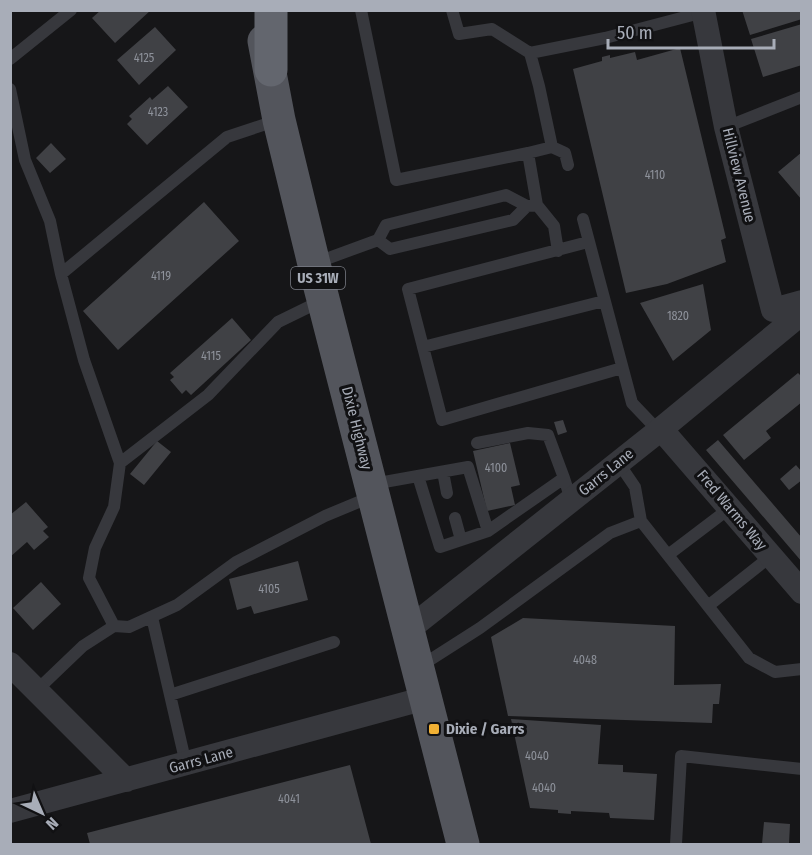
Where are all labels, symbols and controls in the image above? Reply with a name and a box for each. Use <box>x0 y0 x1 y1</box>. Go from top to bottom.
scale bar <box>608 12 774 50</box>
text: 50 m <box>617 22 653 44</box>
house number: 4125 <box>134 51 155 65</box>
house number: 4123 <box>148 105 168 119</box>
street label: Hillview Avenue <box>719 126 759 224</box>
house number: 4110 <box>645 168 665 182</box>
road number: US 31W <box>291 267 345 289</box>
house number: 4119 <box>151 269 171 283</box>
house number: 1820 <box>667 309 689 323</box>
house number: 4115 <box>201 349 221 363</box>
street label: Dixie Highway <box>338 385 376 472</box>
street label: Garrs Lane <box>575 444 637 500</box>
house number: 4100 <box>485 461 507 475</box>
street label: Fred Warms Way <box>693 466 771 554</box>
house number: 4105 <box>258 582 280 596</box>
house number: 4048 <box>573 653 597 667</box>
place label: Dixie / Garrs <box>446 720 525 738</box>
marker: Dixie / Garrs <box>427 722 441 736</box>
street label: Garrs Lane <box>167 743 235 777</box>
house number: 4040 <box>525 749 549 763</box>
house number: 4040 <box>532 781 556 795</box>
north arrow <box>12 783 72 843</box>
house number: 4041 <box>278 792 300 806</box>
text: N <box>42 813 62 834</box>

